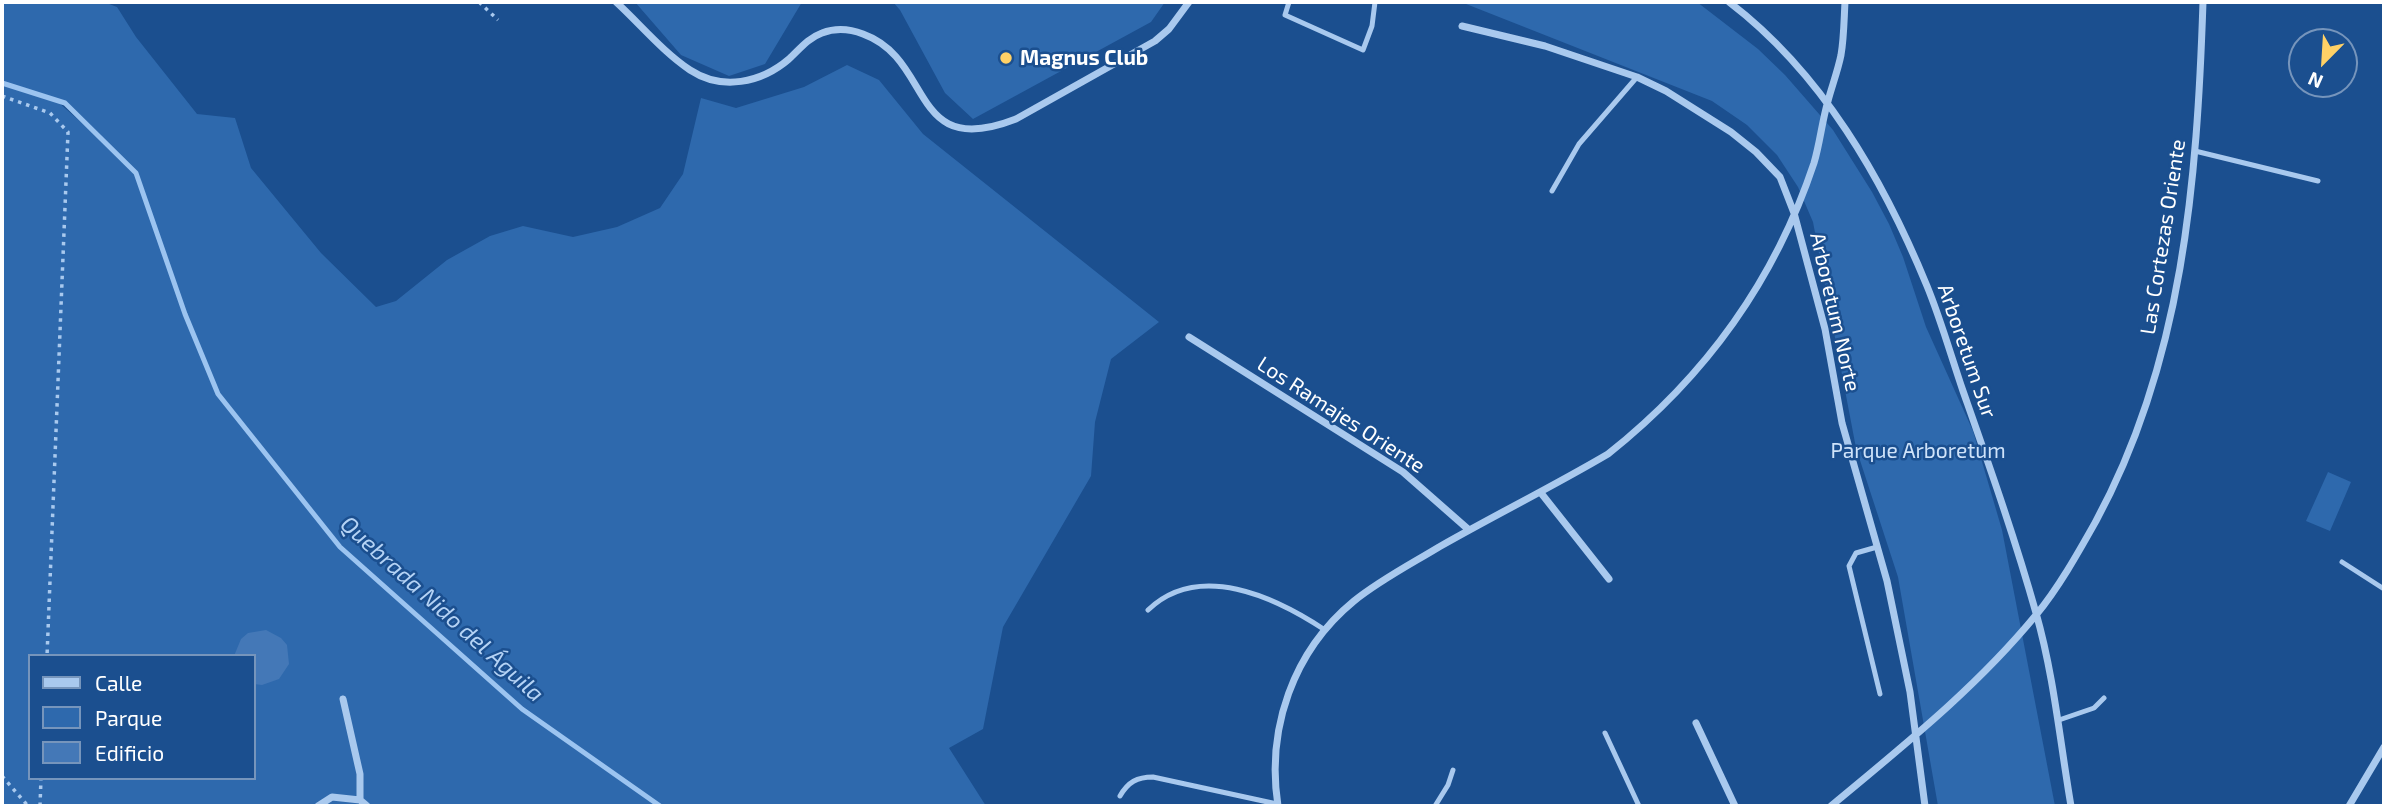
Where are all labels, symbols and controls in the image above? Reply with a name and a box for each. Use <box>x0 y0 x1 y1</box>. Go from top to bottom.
north arrow <box>2288 28 2358 98</box>
place label: Magnus Club <box>1020 45 1148 71</box>
marker: Magnus Club <box>998 50 1014 66</box>
text: N <box>2304 68 2326 94</box>
street label: Las Cortezas Oriente <box>2135 138 2191 336</box>
street label: Arboretum Norte <box>1804 230 1866 394</box>
street label: Arboretum Sur <box>1932 281 2002 421</box>
street label: Los Ramajes Oriente <box>1252 351 1430 479</box>
park label: Parque Arboretum <box>1830 438 2006 464</box>
water label: Quebrada Nido del Águila <box>335 510 549 708</box>
legend <box>28 654 256 780</box>
text: Calle <box>95 670 142 695</box>
text: Parque <box>95 705 162 730</box>
text: Edificio <box>95 740 164 765</box>

